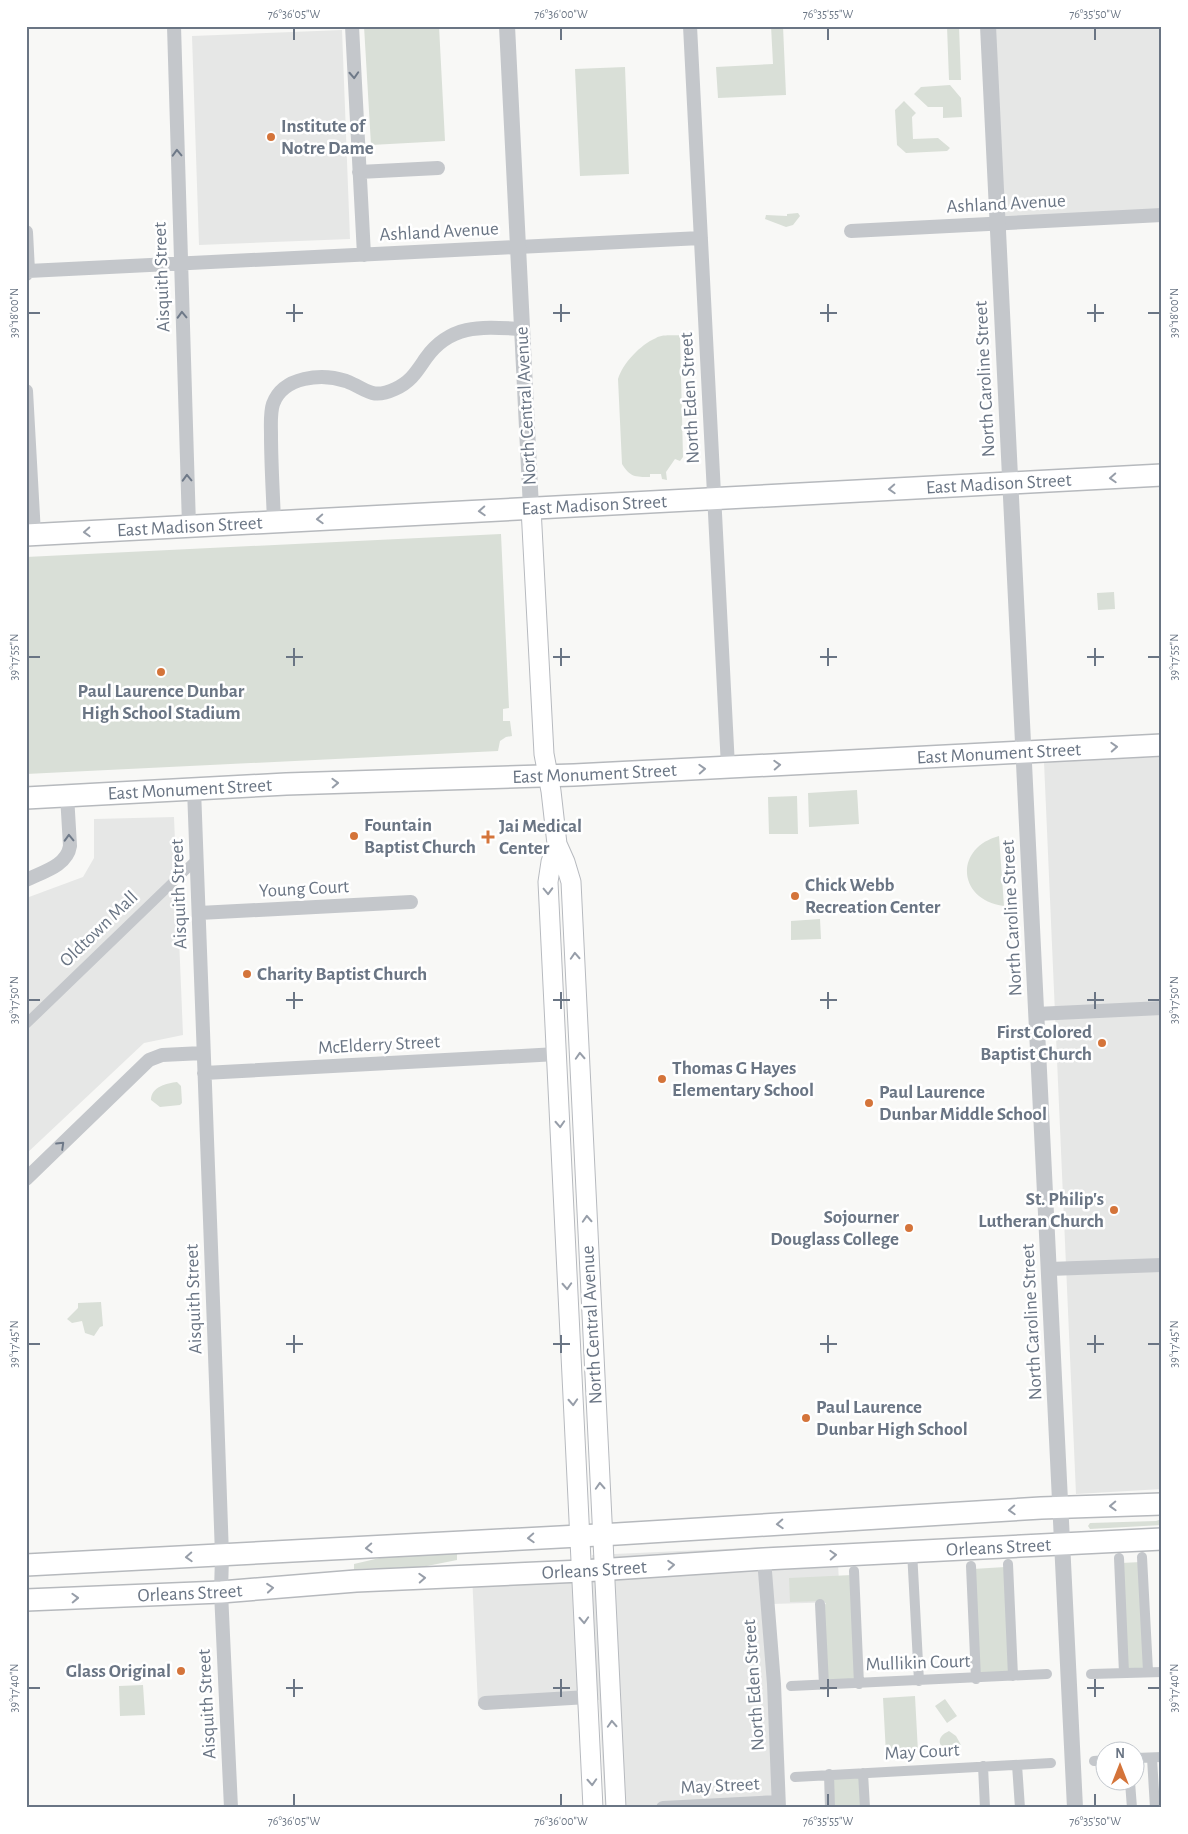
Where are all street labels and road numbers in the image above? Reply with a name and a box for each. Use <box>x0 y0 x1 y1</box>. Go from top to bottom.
street label: Ashland Avenue <box>946 191 1066 217</box>
street label: Ashland Avenue <box>379 219 499 245</box>
street label: Aisquith Street <box>151 222 173 332</box>
street label: North Caroline Street <box>971 300 999 458</box>
street label: North Central Avenue <box>512 326 540 486</box>
street label: North Eden Street <box>677 332 703 464</box>
street label: East Madison Street <box>925 470 1072 497</box>
street label: East Madison Street <box>521 492 667 518</box>
street label: East Madison Street <box>117 513 263 540</box>
street label: East Monument Street <box>916 740 1082 767</box>
street label: East Monument Street <box>512 760 677 786</box>
street label: East Monument Street <box>107 775 272 803</box>
street label: Aisquith Street <box>168 839 190 949</box>
street label: North Caroline Street <box>998 839 1026 997</box>
street label: Young Court <box>258 877 350 901</box>
street label: Oldtown Mall <box>56 887 142 971</box>
street label: McElderry Street <box>317 1032 441 1058</box>
street label: North Caroline Street <box>1018 1243 1046 1401</box>
street label: Aisquith Street <box>183 1244 205 1354</box>
street label: North Central Avenue <box>578 1245 606 1405</box>
street label: Orleans Street <box>946 1535 1051 1559</box>
street label: Orleans Street <box>541 1557 647 1582</box>
street label: Orleans Street <box>137 1581 243 1605</box>
street label: North Eden Street <box>740 1619 768 1751</box>
street label: Aisquith Street <box>195 1648 219 1760</box>
street label: Mullikin Court <box>865 1652 971 1674</box>
street label: May Court <box>884 1741 960 1763</box>
street label: May Street <box>680 1774 760 1798</box>

